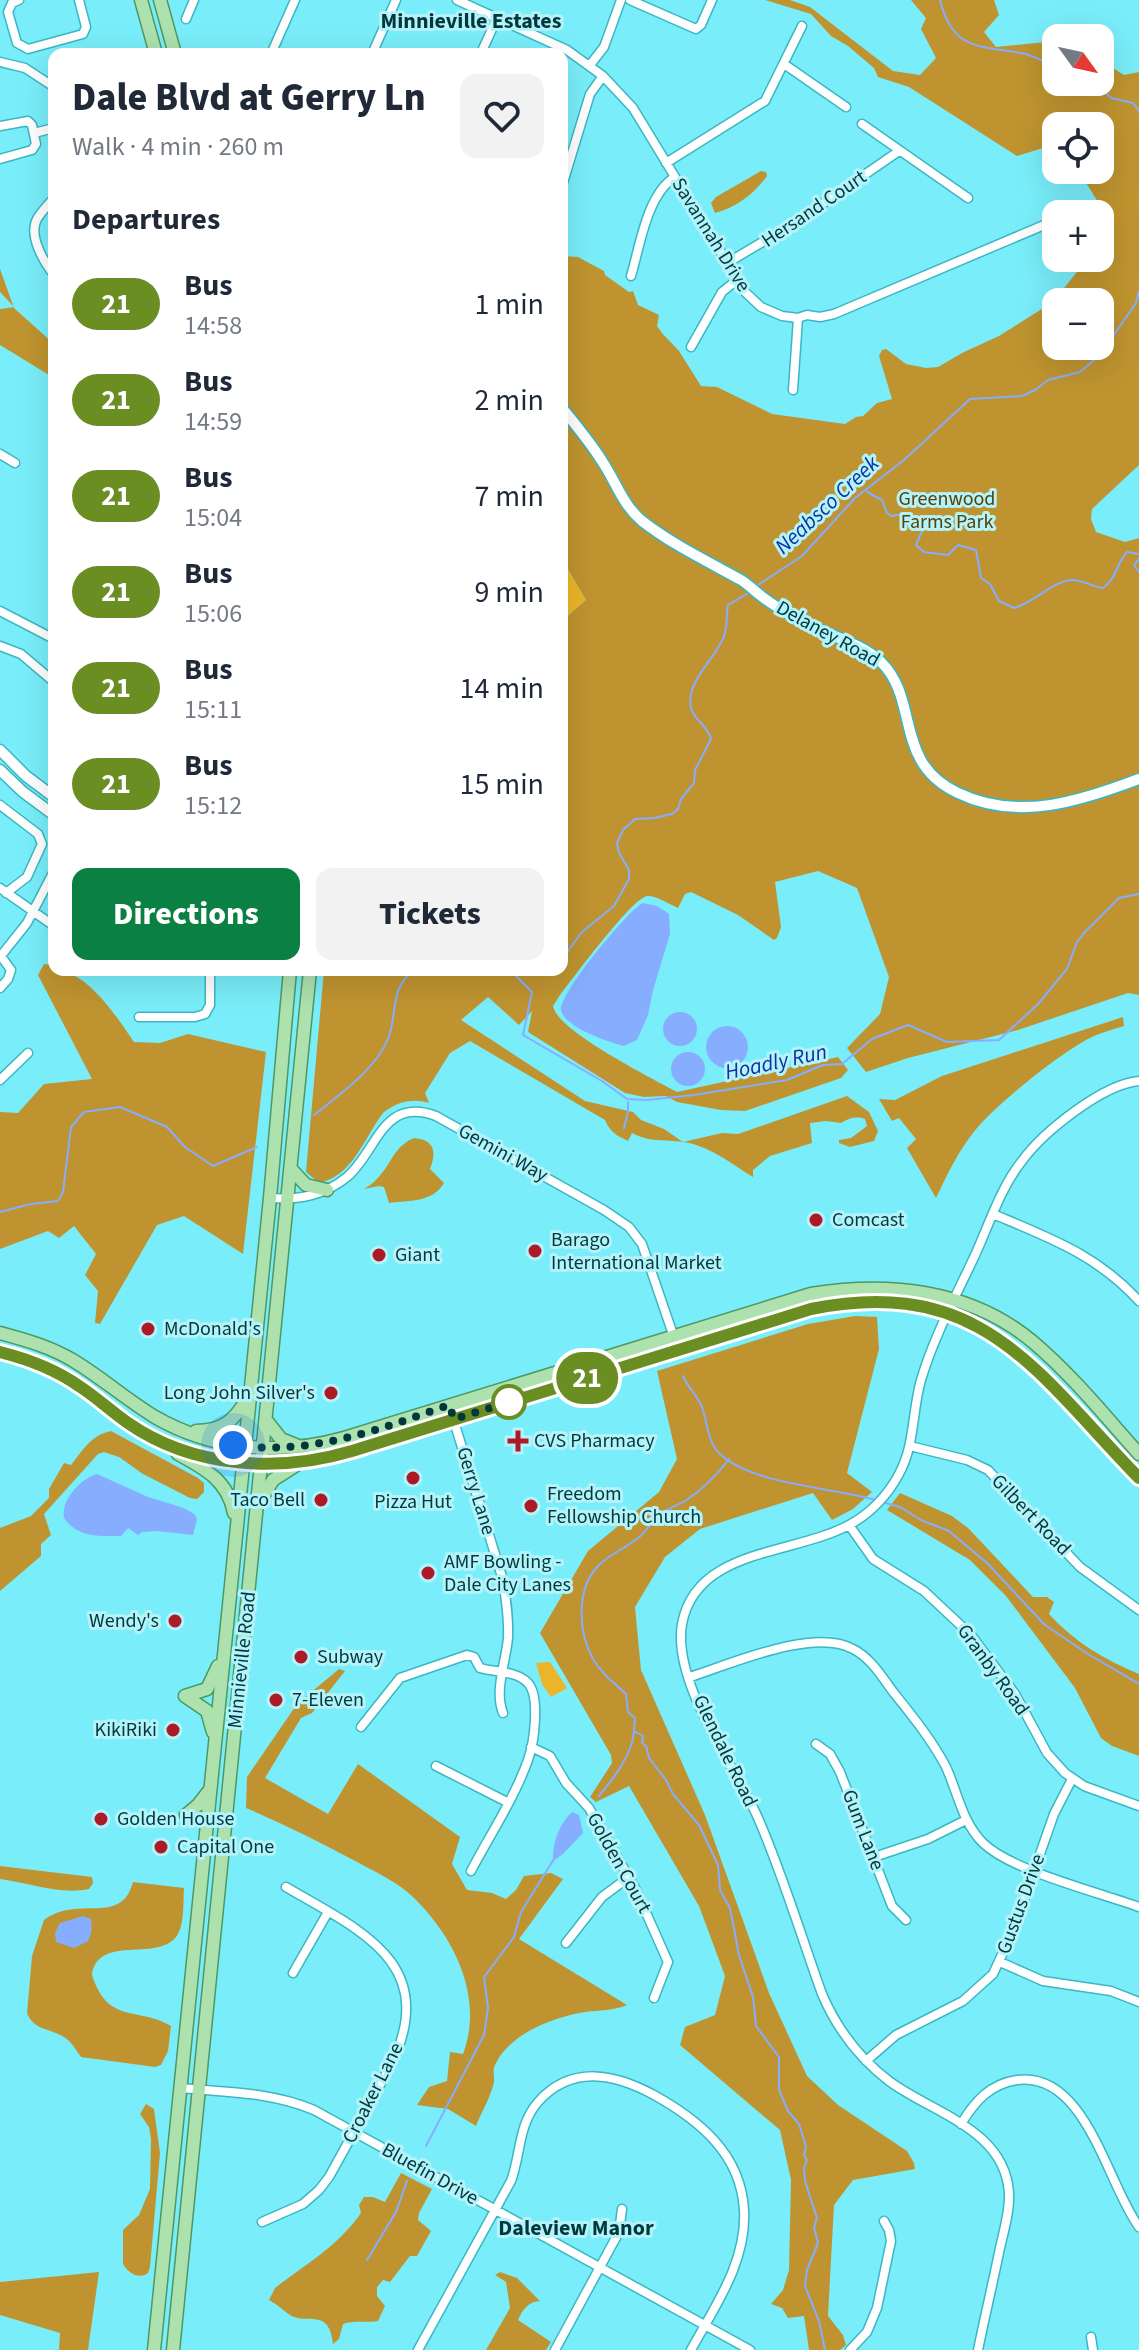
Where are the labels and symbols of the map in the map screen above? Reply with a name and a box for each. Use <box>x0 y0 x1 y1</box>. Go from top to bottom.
district label: Minnieville Estates <box>380 5 562 37</box>
north arrow <box>1042 24 1114 96</box>
street label: Hersand Court <box>756 163 872 254</box>
street label: Savannah Drive <box>665 172 757 298</box>
water label: Neabsco Creek <box>768 448 887 562</box>
park label: Greenwood Farms Park <box>899 485 995 536</box>
street label: Delaney Road <box>771 594 885 674</box>
water label: Hoadly Run <box>722 1036 830 1088</box>
street label: Gemini Way <box>453 1117 553 1189</box>
place label: Comcast <box>832 1206 905 1234</box>
marker: Comcast <box>807 1211 825 1229</box>
place label: Barago International Market <box>551 1226 722 1277</box>
place label: Giant <box>395 1241 440 1269</box>
marker: Barago International Market <box>526 1242 544 1260</box>
marker: Giant <box>370 1246 388 1264</box>
place label: McDonald's <box>164 1315 261 1343</box>
marker: McDonald's <box>139 1320 157 1338</box>
line badge: 21 <box>551 1352 623 1404</box>
place label: Long John Silver's <box>164 1379 315 1407</box>
marker: Long John Silver's <box>322 1384 340 1402</box>
unlabelled marker <box>492 1385 526 1419</box>
your location <box>213 1425 253 1465</box>
place label: CVS Pharmacy <box>534 1427 655 1455</box>
marker: CVS Pharmacy <box>509 1432 527 1450</box>
street label: Gerry Lane <box>449 1444 503 1539</box>
street label: Gilbert Road <box>985 1468 1077 1562</box>
marker: Pizza Hut <box>404 1469 422 1487</box>
place label: Freedom Fellowship Church <box>547 1480 701 1531</box>
place label: Taco Bell <box>230 1486 305 1514</box>
place label: Pizza Hut <box>374 1488 452 1516</box>
marker: Taco Bell <box>312 1491 330 1509</box>
marker: Freedom Fellowship Church <box>522 1497 540 1515</box>
place label: AMF Bowling - Dale City Lanes <box>444 1548 571 1599</box>
marker: AMF Bowling - Dale City Lanes <box>419 1564 437 1582</box>
street label: Minnieville Road <box>221 1590 263 1730</box>
place label: Wendy's <box>89 1607 159 1635</box>
marker: Wendy's <box>166 1612 184 1630</box>
street label: Granby Road <box>950 1618 1036 1722</box>
place label: Subway <box>317 1643 384 1671</box>
marker: Subway <box>292 1648 310 1666</box>
place label: 7-Eleven <box>292 1686 364 1714</box>
street label: Glendale Road <box>686 1690 764 1812</box>
marker: 7-Eleven <box>267 1691 285 1709</box>
place label: KikiRiki <box>95 1716 157 1744</box>
marker: KikiRiki <box>164 1721 182 1739</box>
street label: Gum Lane <box>835 1786 891 1875</box>
place label: Golden House <box>117 1805 234 1833</box>
street label: Golden Court <box>580 1808 658 1919</box>
marker: Golden House <box>92 1810 110 1828</box>
place label: Capital One <box>177 1833 274 1861</box>
marker: Capital One <box>152 1838 170 1856</box>
street label: Gustus Drive <box>990 1850 1052 1958</box>
street label: Croaker Lane <box>336 2038 410 2148</box>
street label: Bluefin Drive <box>377 2136 483 2212</box>
district label: Daleview Manor <box>498 2212 654 2244</box>

